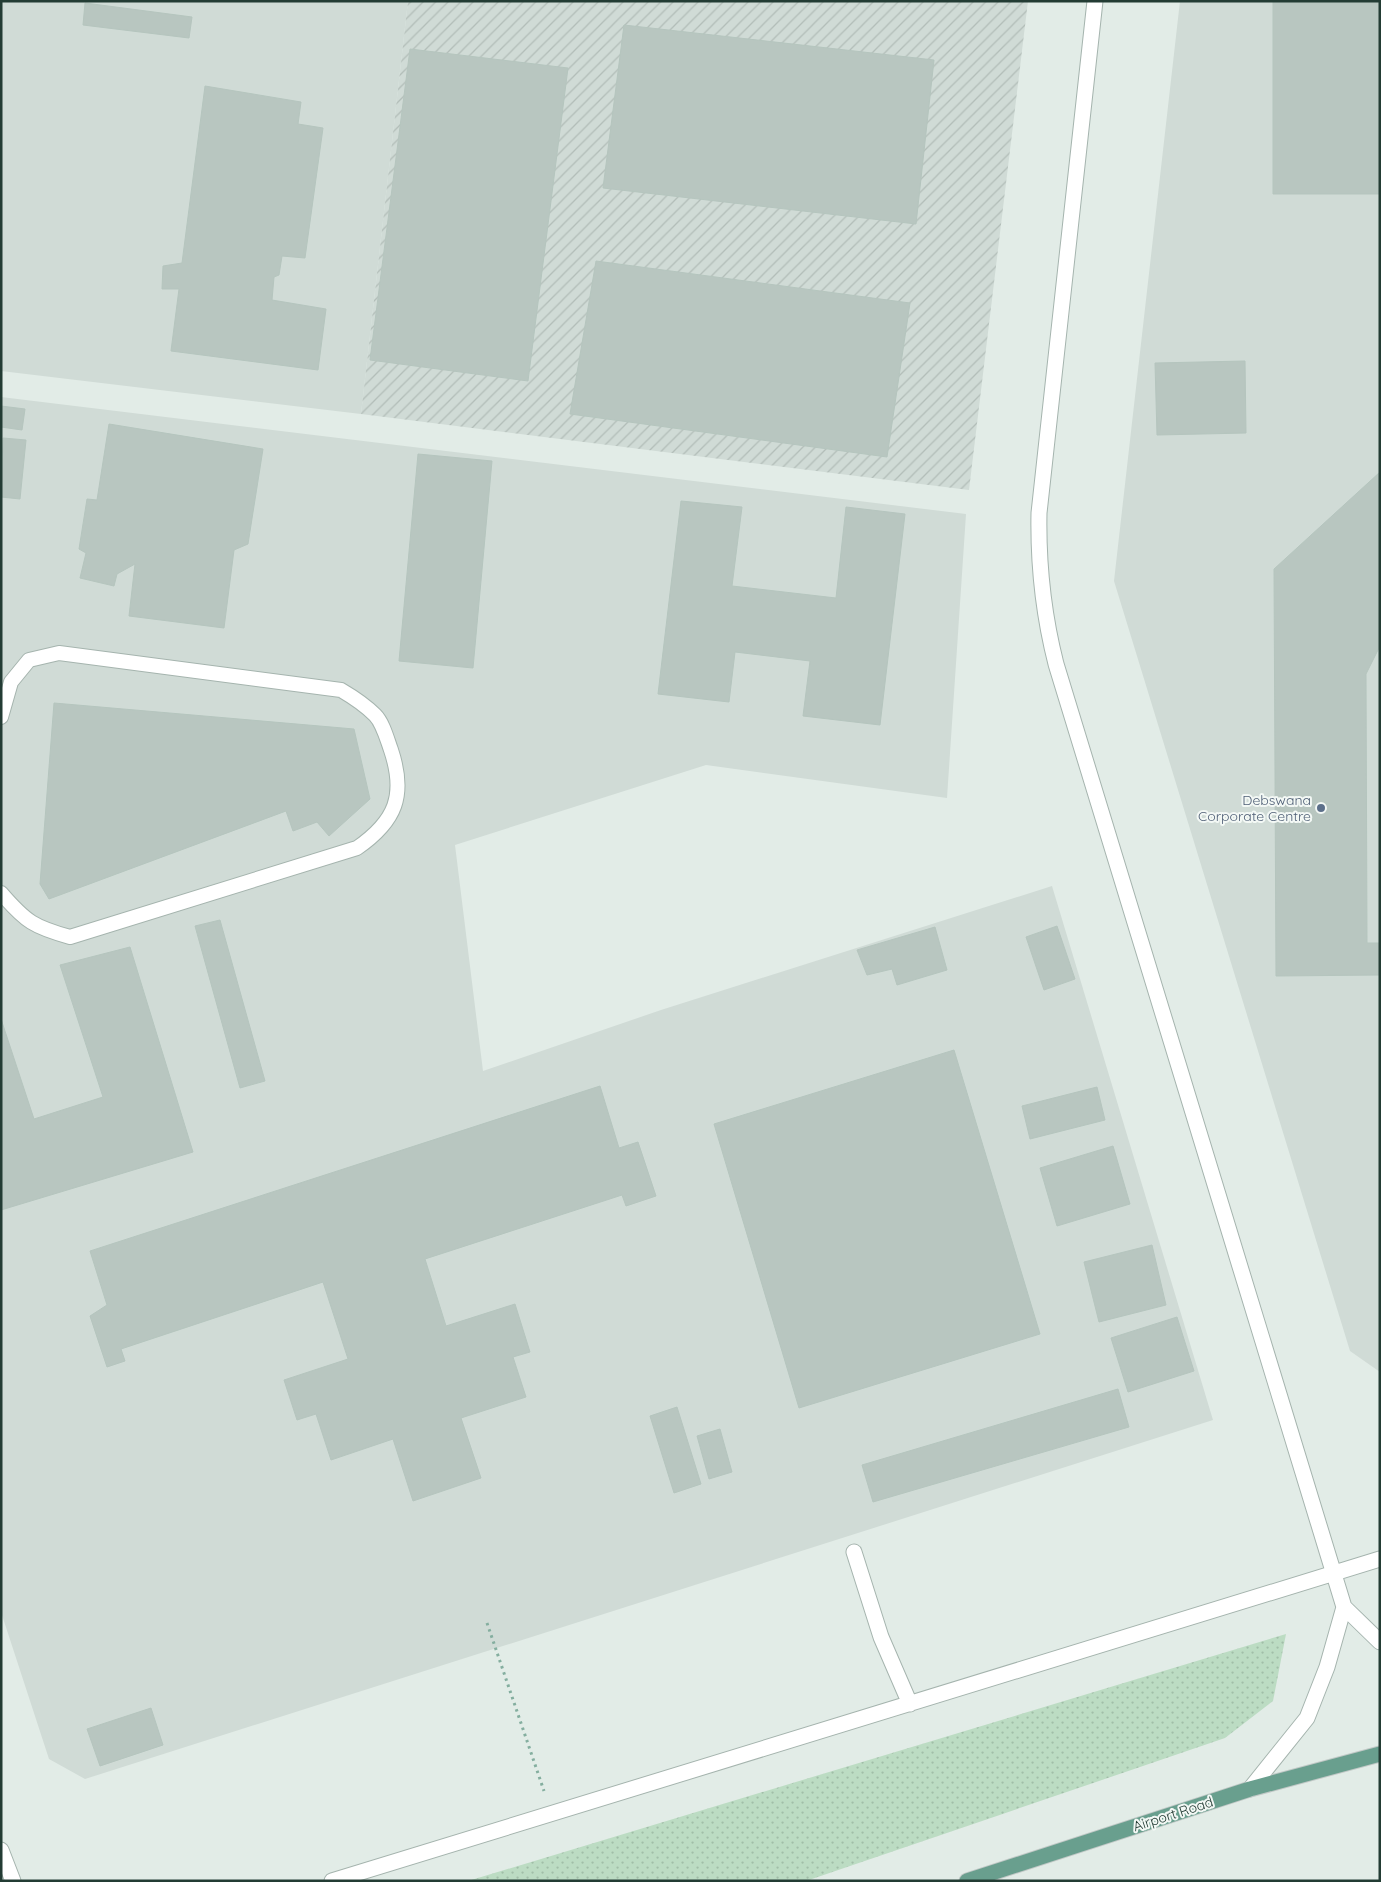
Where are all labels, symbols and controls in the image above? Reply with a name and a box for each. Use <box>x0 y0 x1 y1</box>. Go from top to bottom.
place label: Debswana Corporate Centre <box>1198 791 1311 825</box>
marker: Debswana Corporate Centre <box>1315 802 1327 814</box>
street label: Airport Road <box>1131 1793 1215 1835</box>

